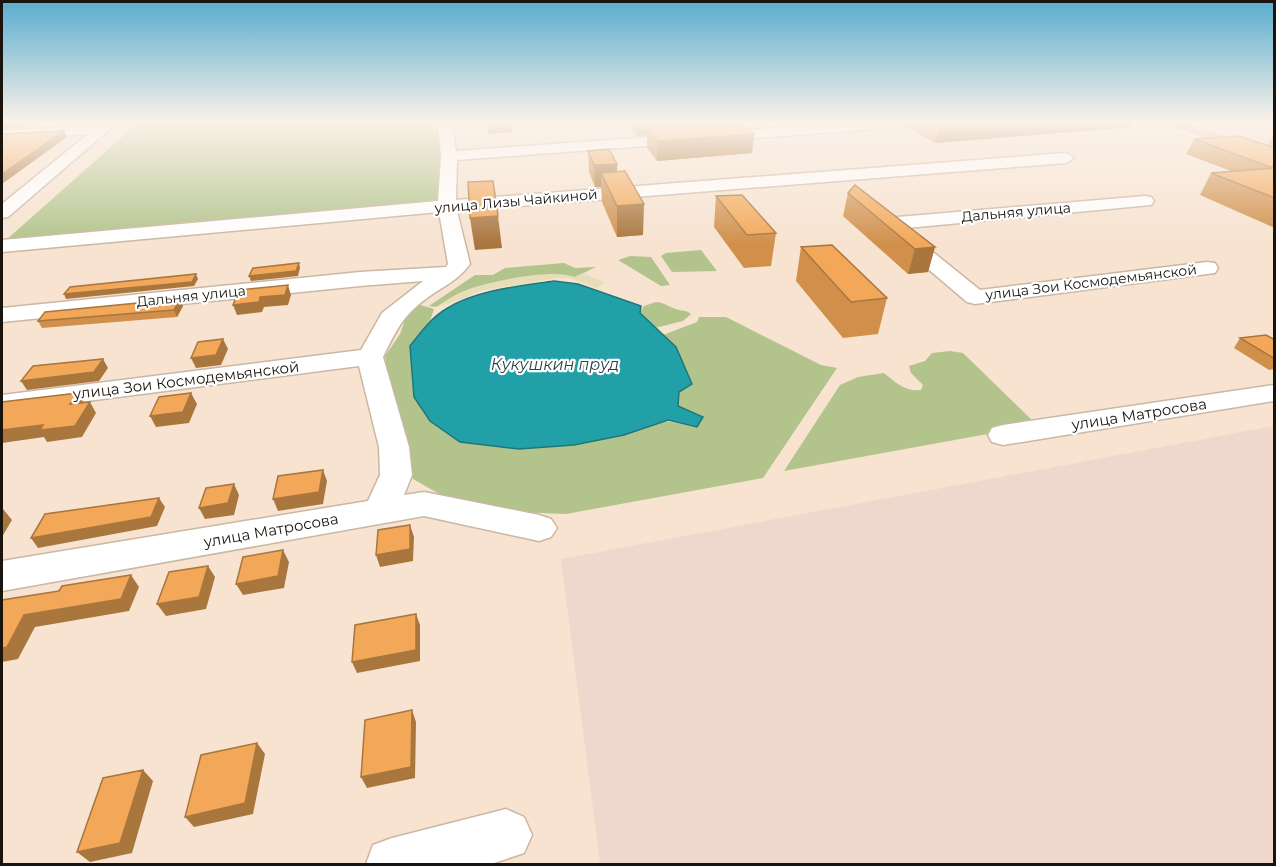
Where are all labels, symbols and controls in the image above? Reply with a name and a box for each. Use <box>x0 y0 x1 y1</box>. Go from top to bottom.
street label: улица Лизы Чайкиной <box>433 185 598 217</box>
street label: Дальняя улица <box>961 198 1071 226</box>
street label: улица Зои Космодемьянской <box>983 260 1198 304</box>
street label: Дальняя улица <box>135 281 247 311</box>
water label: Кукушкин пруд <box>491 355 619 374</box>
street label: улица Зои Космодемьянской <box>71 357 300 403</box>
street label: улица Матросова <box>1069 394 1208 434</box>
street label: улица Матросова <box>201 509 340 551</box>

